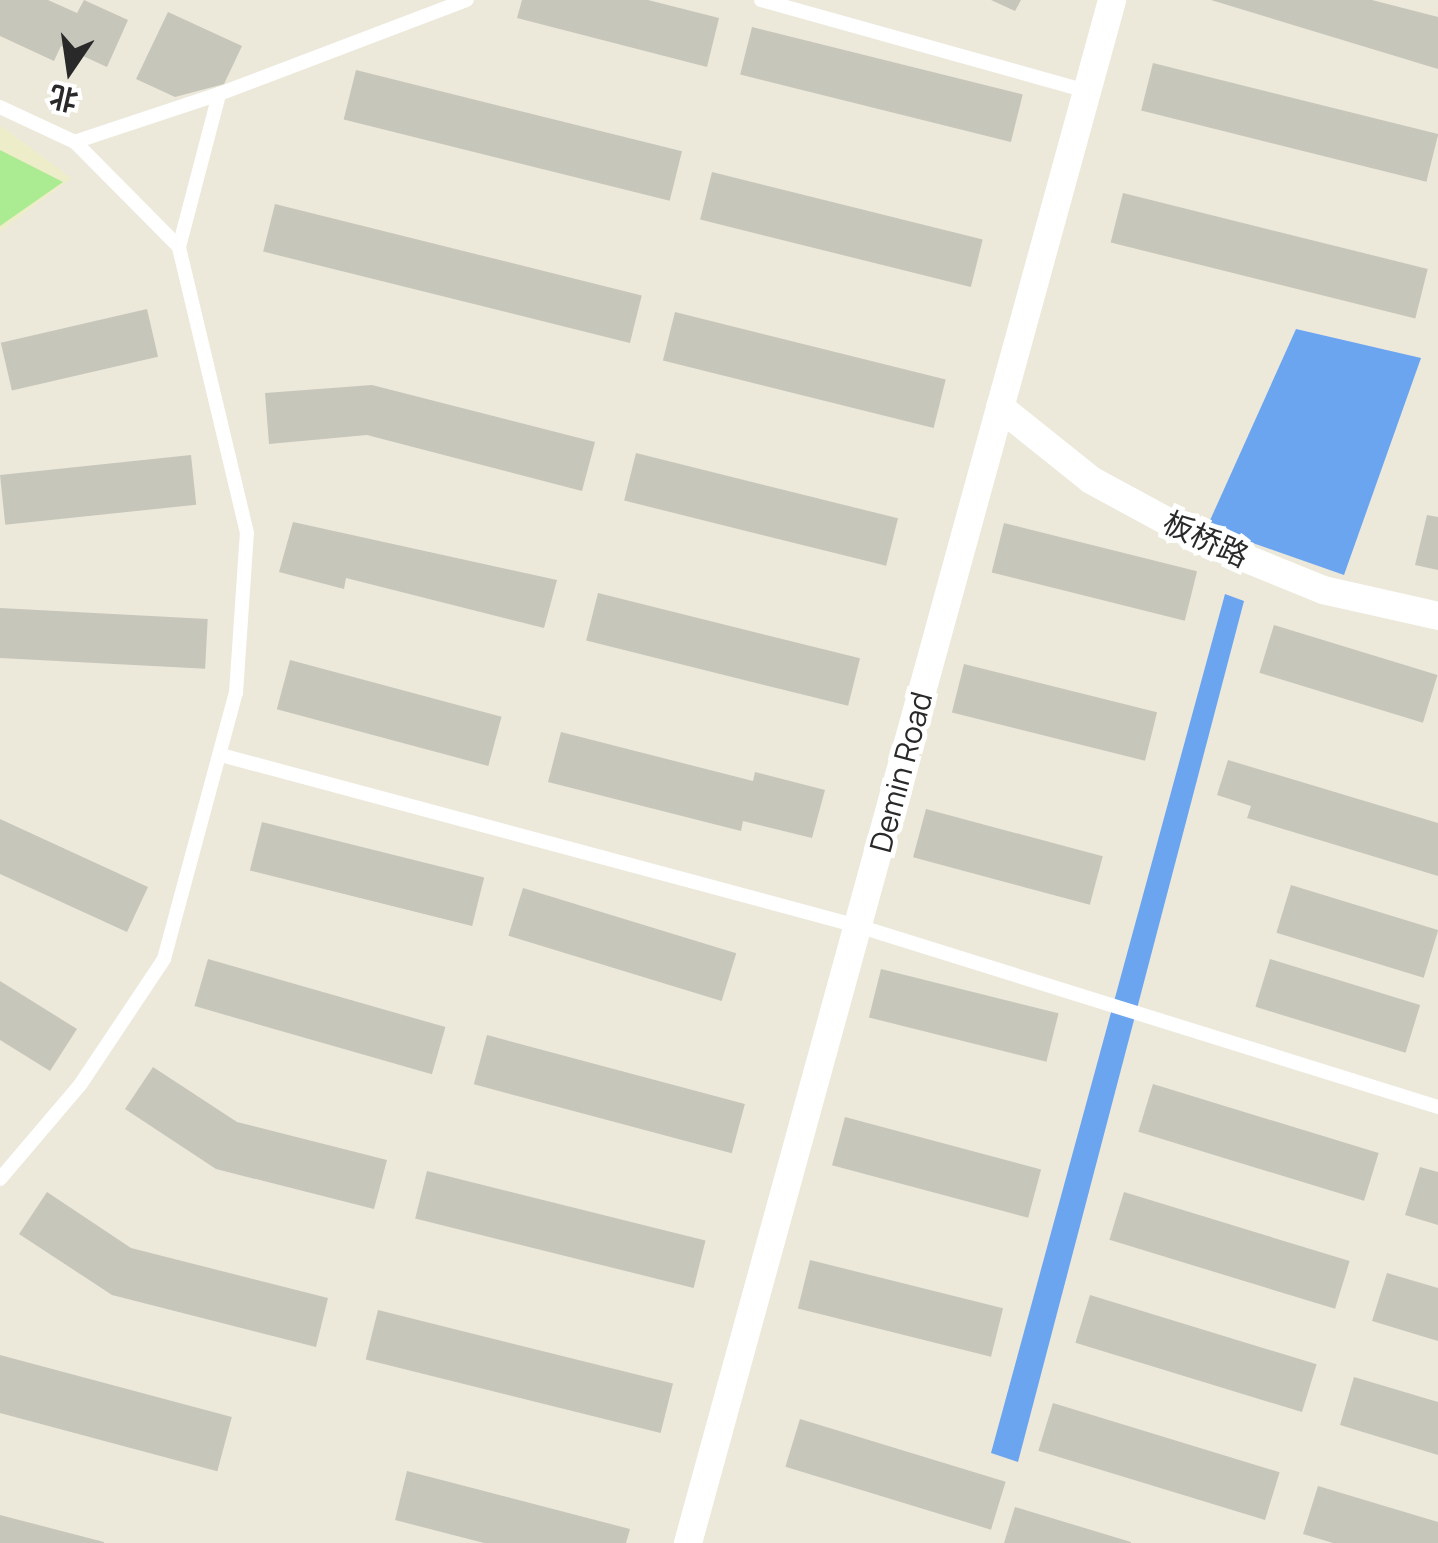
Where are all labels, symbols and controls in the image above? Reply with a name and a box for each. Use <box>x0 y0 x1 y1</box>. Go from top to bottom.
north arrow <box>20 20 120 120</box>
text: 北 <box>45 78 81 121</box>
street label: 板桥路 <box>1158 504 1254 574</box>
street label: Demin Road <box>862 688 940 856</box>

